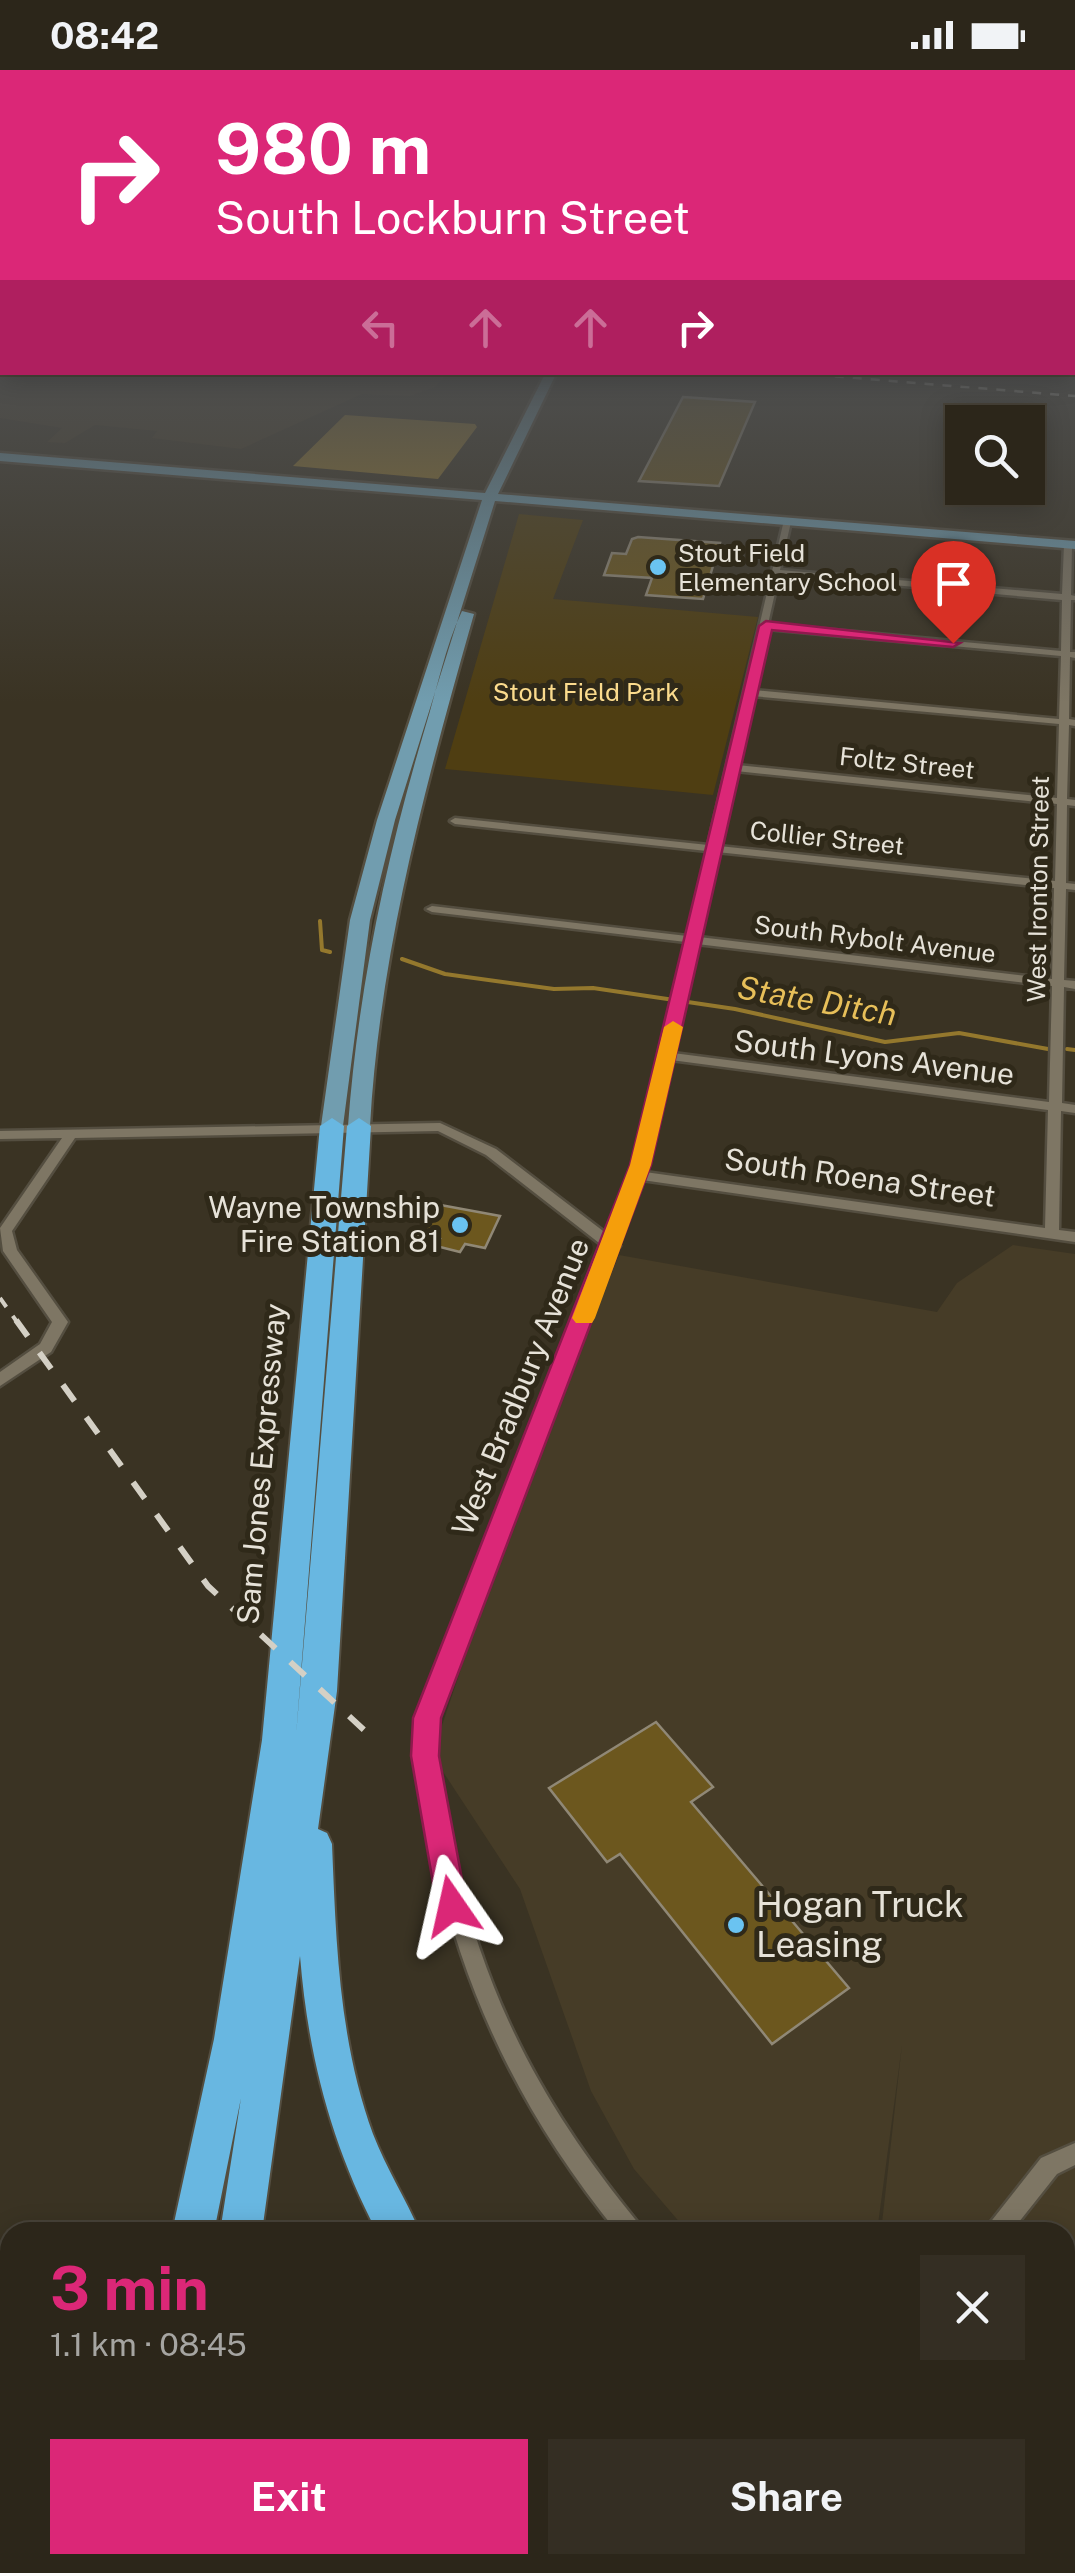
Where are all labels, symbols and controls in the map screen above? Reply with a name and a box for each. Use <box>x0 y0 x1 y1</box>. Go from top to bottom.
text: 08:42 <box>50 13 159 58</box>
text: 980 m <box>215 107 431 190</box>
icon: right <box>50 110 180 240</box>
text: South Lockburn Street <box>215 191 690 244</box>
icon: left <box>353 300 408 355</box>
icon: ahead <box>458 300 513 355</box>
icon: ahead <box>563 300 618 355</box>
icon: right <box>668 300 723 355</box>
map controls <box>945 405 1045 505</box>
button: search <box>945 405 1045 505</box>
place label: Stout Field Elementary School <box>678 538 897 597</box>
pin <box>911 541 996 644</box>
marker: Stout Field Elementary School <box>647 556 669 578</box>
icon: arrive <box>926 556 981 611</box>
park label: Stout Field Park <box>493 677 679 707</box>
street label: Foltz Street <box>838 741 976 785</box>
street label: West Ironton Street <box>1021 775 1055 1003</box>
street label: Collier Street <box>748 815 906 861</box>
street label: South Rybolt Avenue <box>752 909 998 969</box>
water label: State Ditch <box>735 968 900 1033</box>
street label: South Lyons Avenue <box>732 1022 1016 1092</box>
street label: South Roena Street <box>722 1140 998 1214</box>
place label: Wayne Township Fire Station 81 <box>208 1189 440 1259</box>
marker: Wayne Township Fire Station 81 <box>449 1214 471 1236</box>
street label: West Bradbury Avenue <box>444 1233 596 1541</box>
street label: Sam Jones Expressway <box>229 1302 293 1626</box>
position arrow <box>400 1854 504 1958</box>
place label: Hogan Truck Leasing <box>756 1884 964 1965</box>
marker: Hogan Truck Leasing <box>725 1914 747 1936</box>
text: 3 min <box>50 2253 209 2324</box>
button: close <box>920 2255 1025 2360</box>
text: 1.1 km · 08:45 <box>50 2326 247 2363</box>
button: Exit <box>50 2439 528 2554</box>
button: Share <box>548 2439 1025 2554</box>

